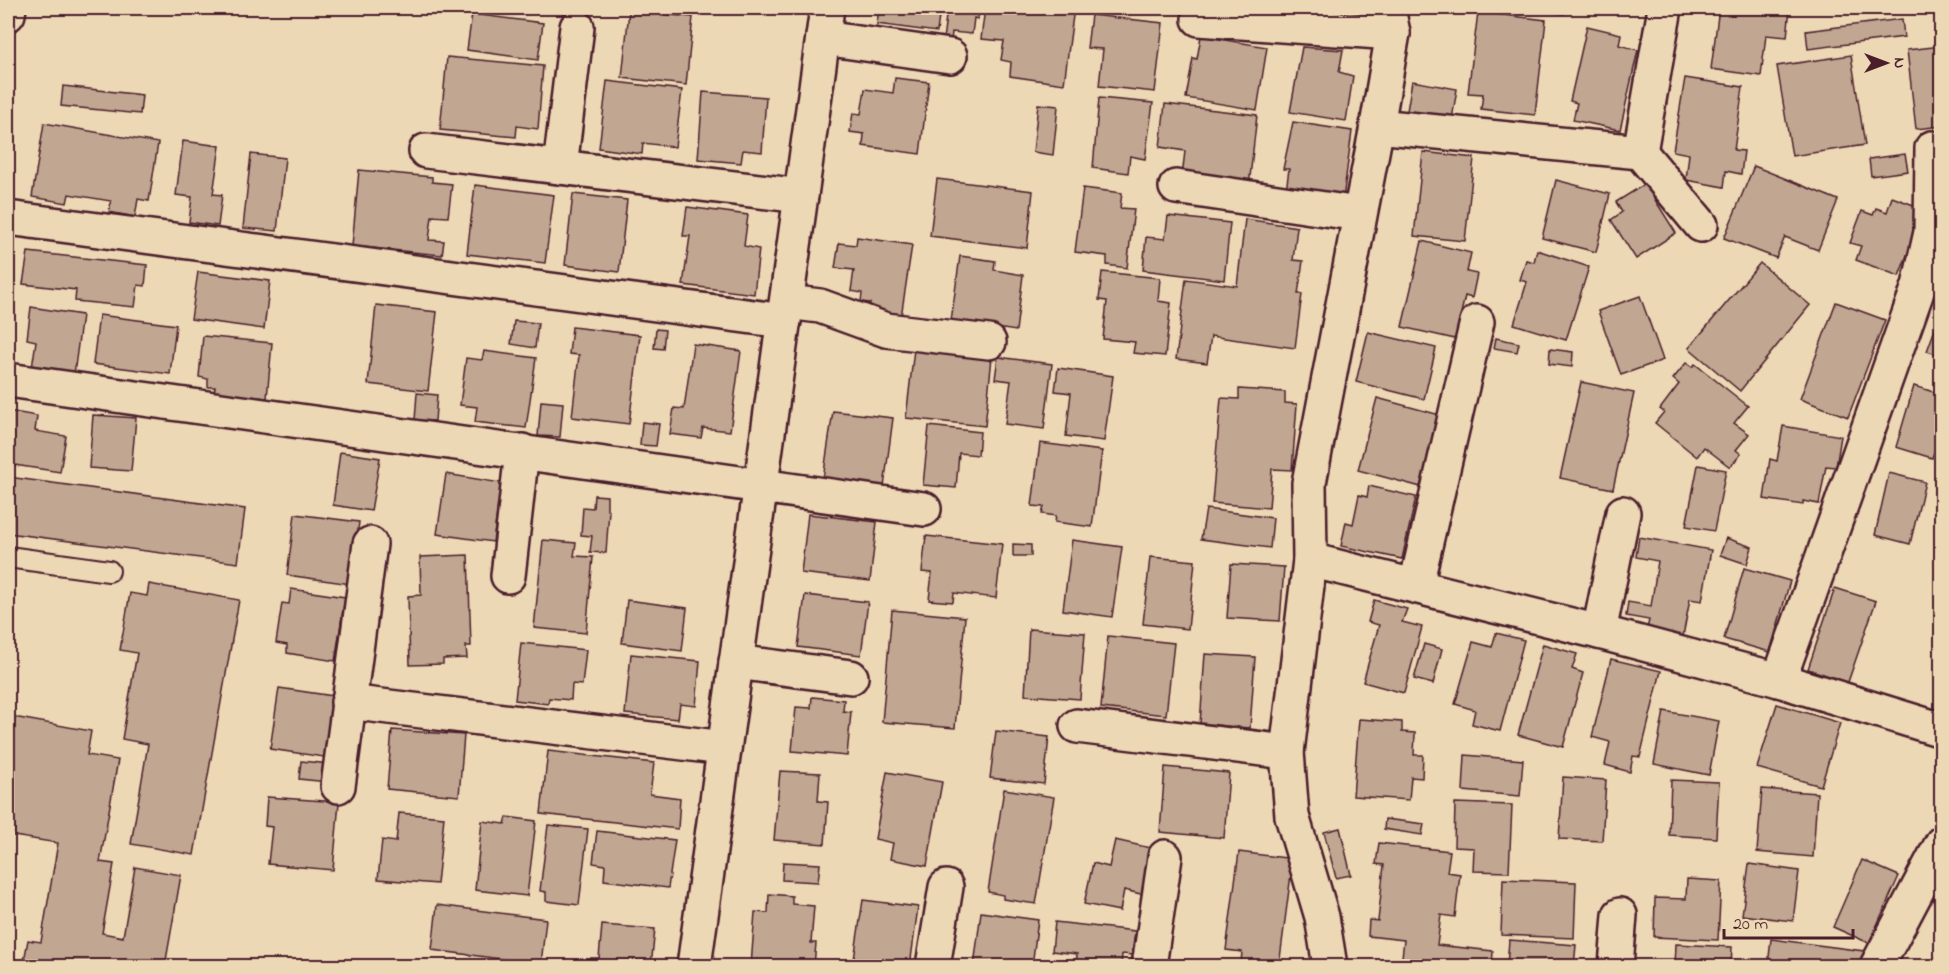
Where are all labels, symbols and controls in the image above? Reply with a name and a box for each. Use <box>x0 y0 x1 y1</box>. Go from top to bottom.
north arrow <box>1856 33 1916 93</box>
text: N <box>1887 58 1911 69</box>
scale bar <box>1724 902 1853 940</box>
text: 20 m <box>1733 912 1768 938</box>

